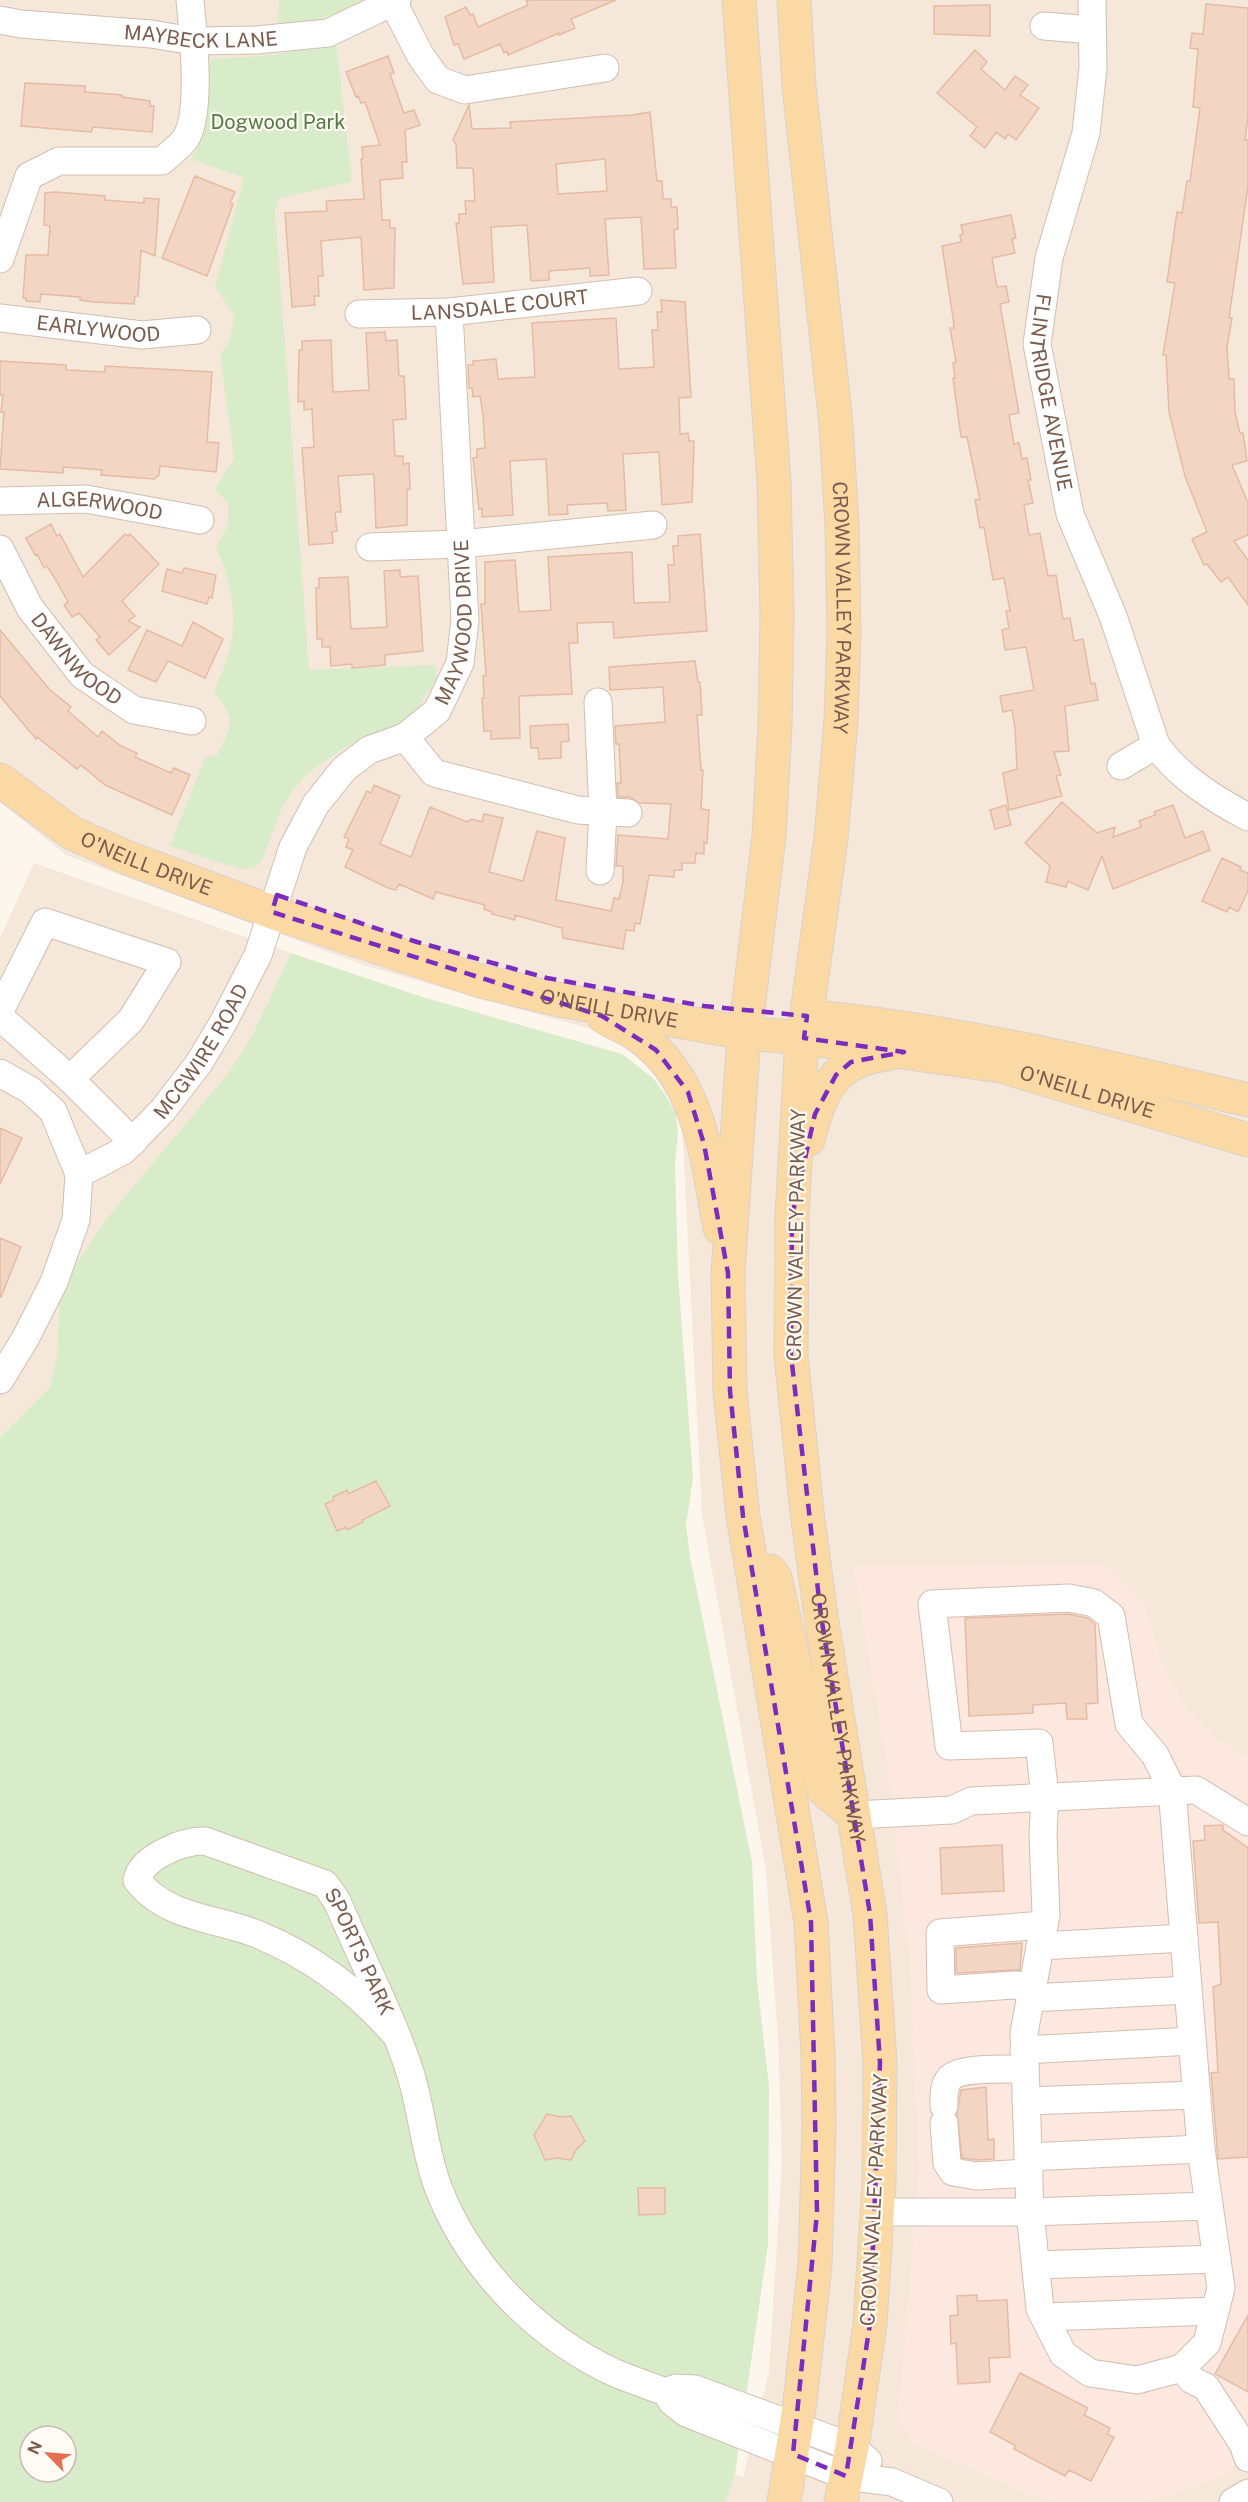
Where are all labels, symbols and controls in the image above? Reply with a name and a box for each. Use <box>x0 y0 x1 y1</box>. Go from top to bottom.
street label: MAYBECK LANE <box>123 20 279 53</box>
park label: Dogwood Park <box>210 110 346 134</box>
street label: LANSDALE COURT <box>411 285 590 325</box>
street label: FLINTRIDGE AVENUE <box>1024 292 1077 493</box>
street label: EARLYWOOD <box>35 310 161 347</box>
street label: CROWN VALLEY PARKWAY <box>827 481 856 735</box>
street label: ALGERWOOD <box>36 487 165 525</box>
street label: MAYWOOD DRIVE <box>430 539 477 709</box>
street label: DAWNWOOD <box>26 608 127 710</box>
street label: O'NEILL DRIVE <box>77 826 216 901</box>
street label: MCGWIRE ROAD <box>149 980 253 1124</box>
street label: O'NEILL DRIVE <box>538 984 680 1033</box>
street label: O'NEILL DRIVE <box>1017 1060 1158 1123</box>
street label: CROWN VALLEY PARKWAY <box>782 1108 810 1362</box>
street label: CROWN VALLEY PARKWAY <box>806 1591 870 1844</box>
street label: SPORTS PARK <box>319 1883 399 2019</box>
street label: CROWN VALLEY PARKWAY <box>855 2073 893 2327</box>
north arrow <box>18 2424 78 2484</box>
text: N <box>24 2438 46 2458</box>

